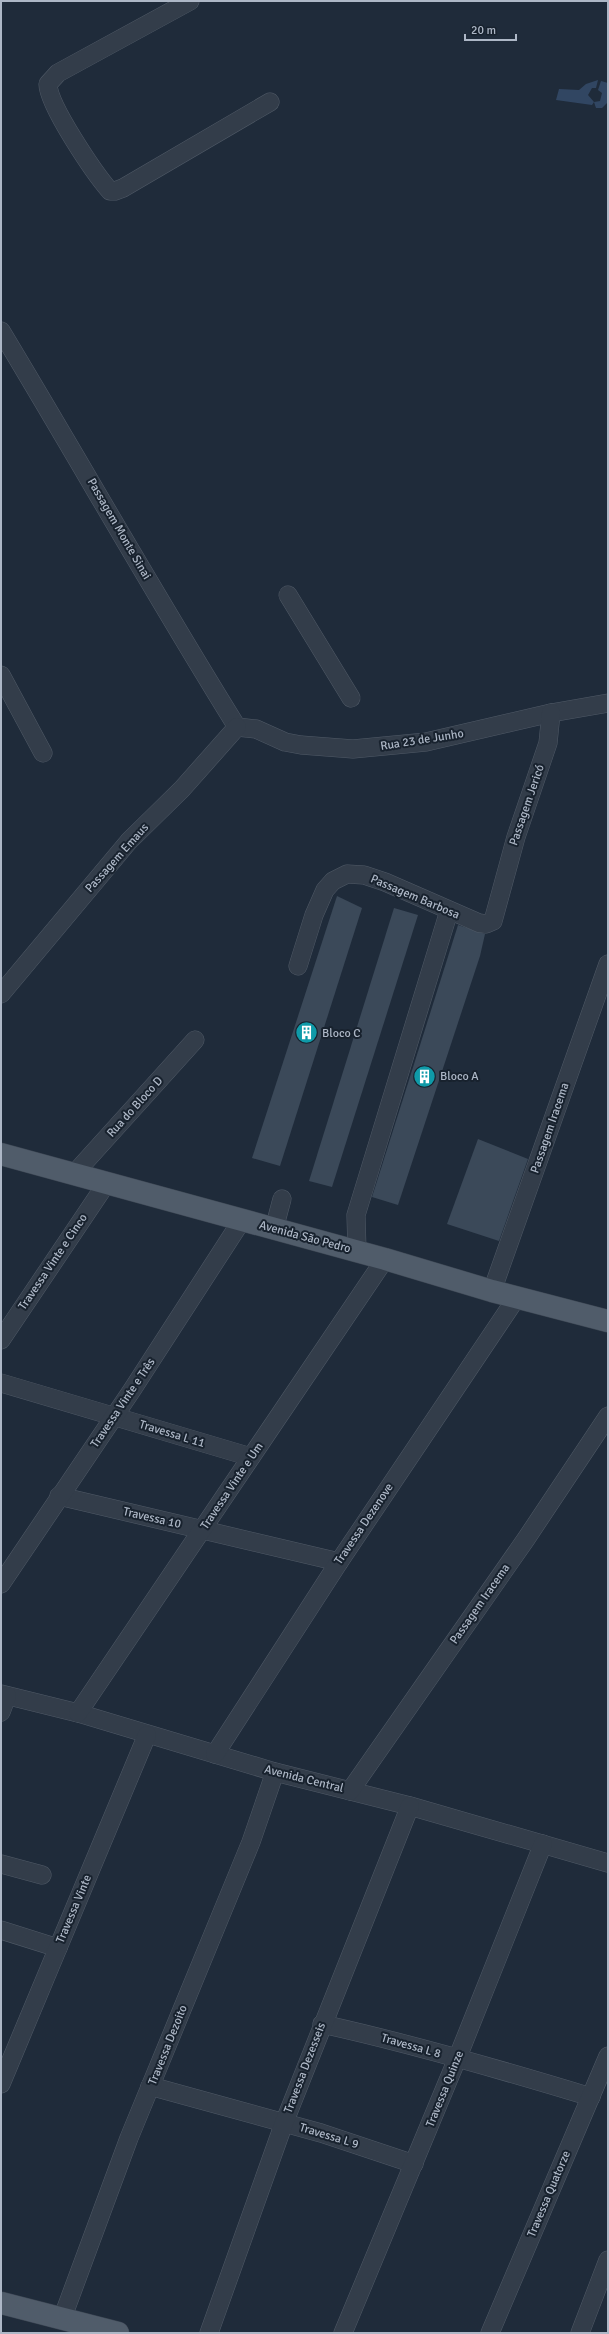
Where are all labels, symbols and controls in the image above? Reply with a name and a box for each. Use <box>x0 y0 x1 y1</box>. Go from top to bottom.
scale bar <box>465 16 516 42</box>
text: 20 m <box>471 23 496 38</box>
street label: Passagem Monte Sinai <box>84 476 154 582</box>
street label: Rua 23 de Junho <box>379 726 465 754</box>
street label: Passagem Jericó <box>506 762 548 848</box>
street label: Passagem Emaus <box>82 820 152 896</box>
street label: Passagem Barbosa <box>368 871 462 923</box>
building icon: Bloco C <box>294 1020 320 1046</box>
place label: Bloco C <box>322 1026 361 1041</box>
building icon: Bloco A <box>411 1063 437 1089</box>
place label: Bloco A <box>440 1069 479 1084</box>
street label: Rua do Bloco D <box>104 1073 166 1140</box>
street label: Passagem Iracema <box>527 1081 573 1175</box>
street label: Travessa Vinte e Cinco <box>15 1211 91 1313</box>
street label: Avenida São Pedro <box>258 1218 352 1256</box>
street label: Travessa Vinte e Três <box>87 1355 159 1451</box>
street label: Travessa L 11 <box>137 1417 207 1451</box>
street label: Travessa Vinte e Um <box>197 1440 267 1532</box>
street label: Travessa Dezenove <box>331 1480 397 1568</box>
street label: Travessa 10 <box>122 1504 182 1532</box>
street label: Passagem Iracema <box>447 1561 513 1647</box>
street label: Avenida Central <box>263 1762 346 1796</box>
street label: Travessa Vinte <box>53 1873 95 1945</box>
street label: Travessa Dezoito <box>145 2003 191 2087</box>
street label: Travessa Dezesseis <box>281 2020 329 2116</box>
street label: Travessa L 8 <box>379 2030 443 2062</box>
street label: Travessa Quinze <box>423 2048 467 2130</box>
street label: Travessa L 9 <box>297 2120 361 2152</box>
street label: Travessa Quatorze <box>524 2149 574 2239</box>

